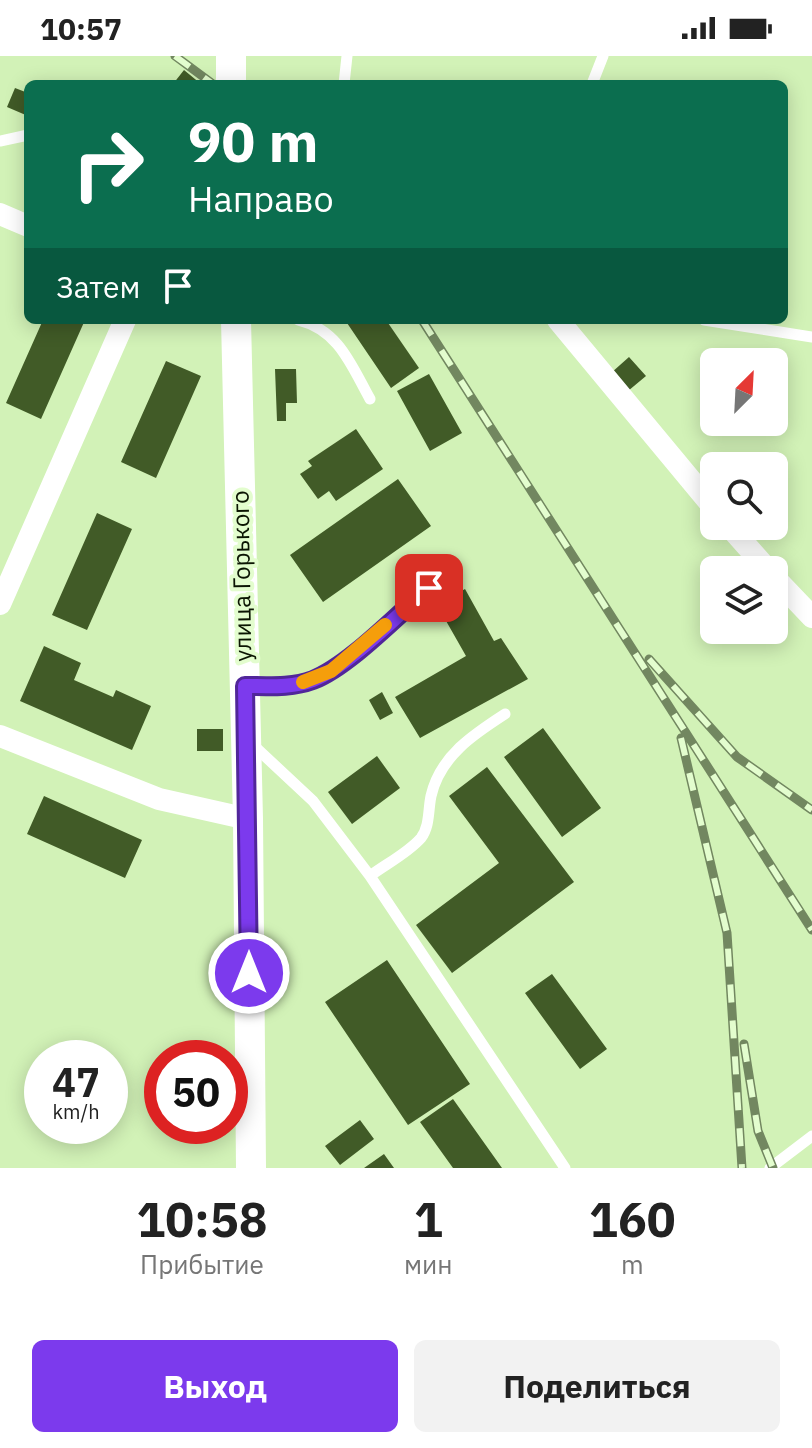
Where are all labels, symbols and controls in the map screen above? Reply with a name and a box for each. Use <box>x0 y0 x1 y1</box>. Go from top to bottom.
text: 10:57 <box>40 9 122 48</box>
text: 90 m <box>188 105 318 177</box>
icon: right <box>56 112 160 216</box>
text: Направо <box>188 175 334 222</box>
icon: arrive <box>156 264 200 308</box>
text: Затем <box>56 267 140 306</box>
north arrow <box>700 348 788 436</box>
map controls <box>700 348 788 644</box>
button: search <box>700 452 788 540</box>
street label: улица Горького <box>224 490 258 662</box>
pin <box>395 554 463 622</box>
button: layers <box>700 556 788 644</box>
icon: arrive <box>407 566 451 610</box>
position arrow <box>207 931 291 1015</box>
speed limit sign: 50 <box>144 1040 248 1144</box>
text: 47 <box>52 1056 100 1108</box>
text: km/h <box>52 1098 100 1125</box>
text: 10:58 <box>136 1188 268 1250</box>
text: 1 <box>414 1188 443 1250</box>
text: 160 <box>589 1188 676 1250</box>
text: Прибытие <box>140 1247 264 1281</box>
text: мин <box>404 1247 453 1281</box>
text: m <box>621 1247 644 1281</box>
button: Выход <box>32 1340 398 1432</box>
button: Поделиться <box>414 1340 780 1432</box>

